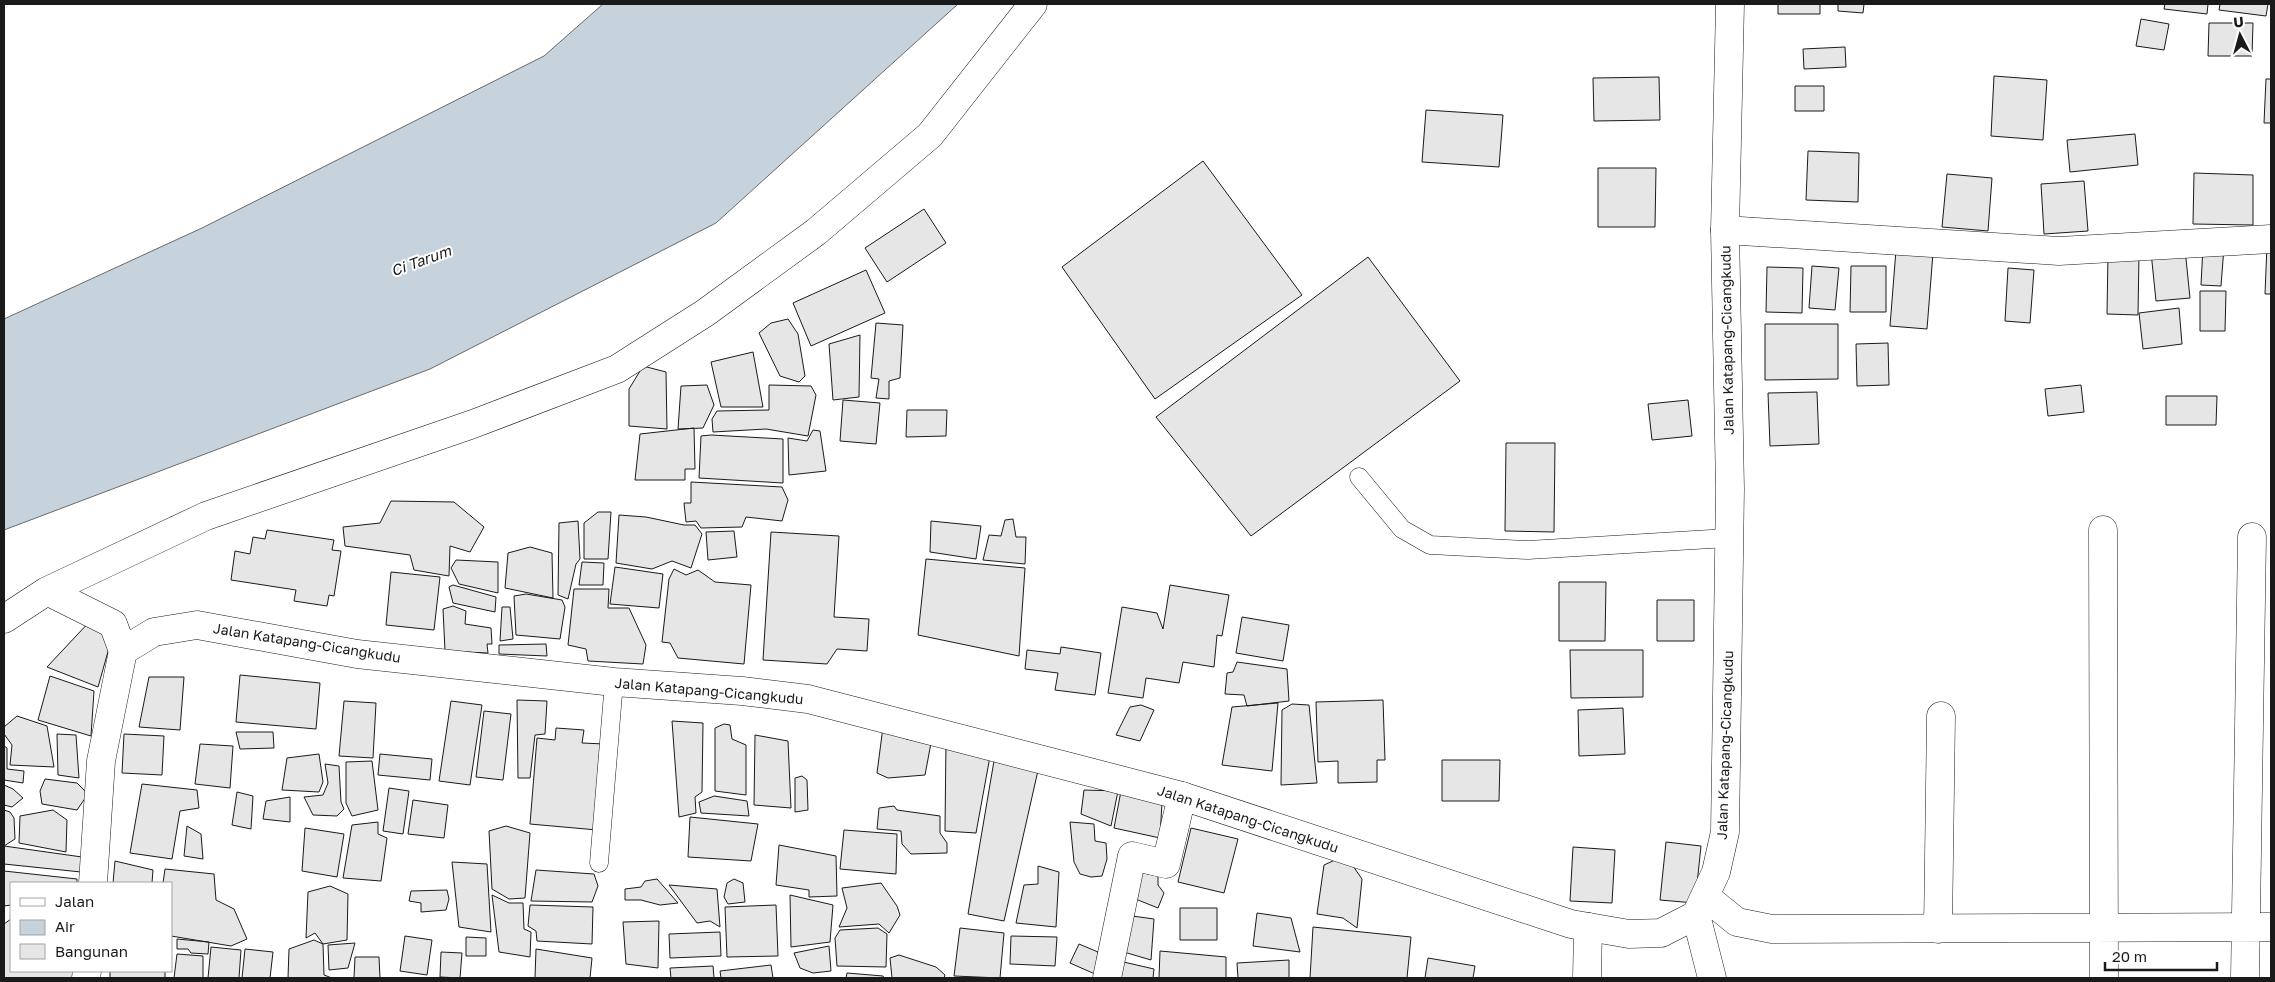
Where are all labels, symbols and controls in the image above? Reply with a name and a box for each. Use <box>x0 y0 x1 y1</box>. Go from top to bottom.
north arrow <box>2215 10 2265 60</box>
text: U <box>2233 13 2245 31</box>
water label: Ci Tarum <box>388 241 454 279</box>
street label: Jalan Katapang-Cicangkudu <box>1716 245 1737 435</box>
street label: Jalan Katapang-Cicangkudu <box>212 619 402 666</box>
street label: Jalan Katapang-Cicangkudu <box>1713 650 1736 840</box>
street label: Jalan Katapang-Cicangkudu <box>614 674 804 707</box>
street label: Jalan Katapang-Cicangkudu <box>1155 781 1341 856</box>
legend <box>10 882 172 972</box>
text: Jalan <box>55 892 94 910</box>
text: Air <box>55 917 75 935</box>
scale bar <box>2105 940 2218 972</box>
text: Bangunan <box>55 942 128 960</box>
text: 20 m <box>2112 947 2147 965</box>

